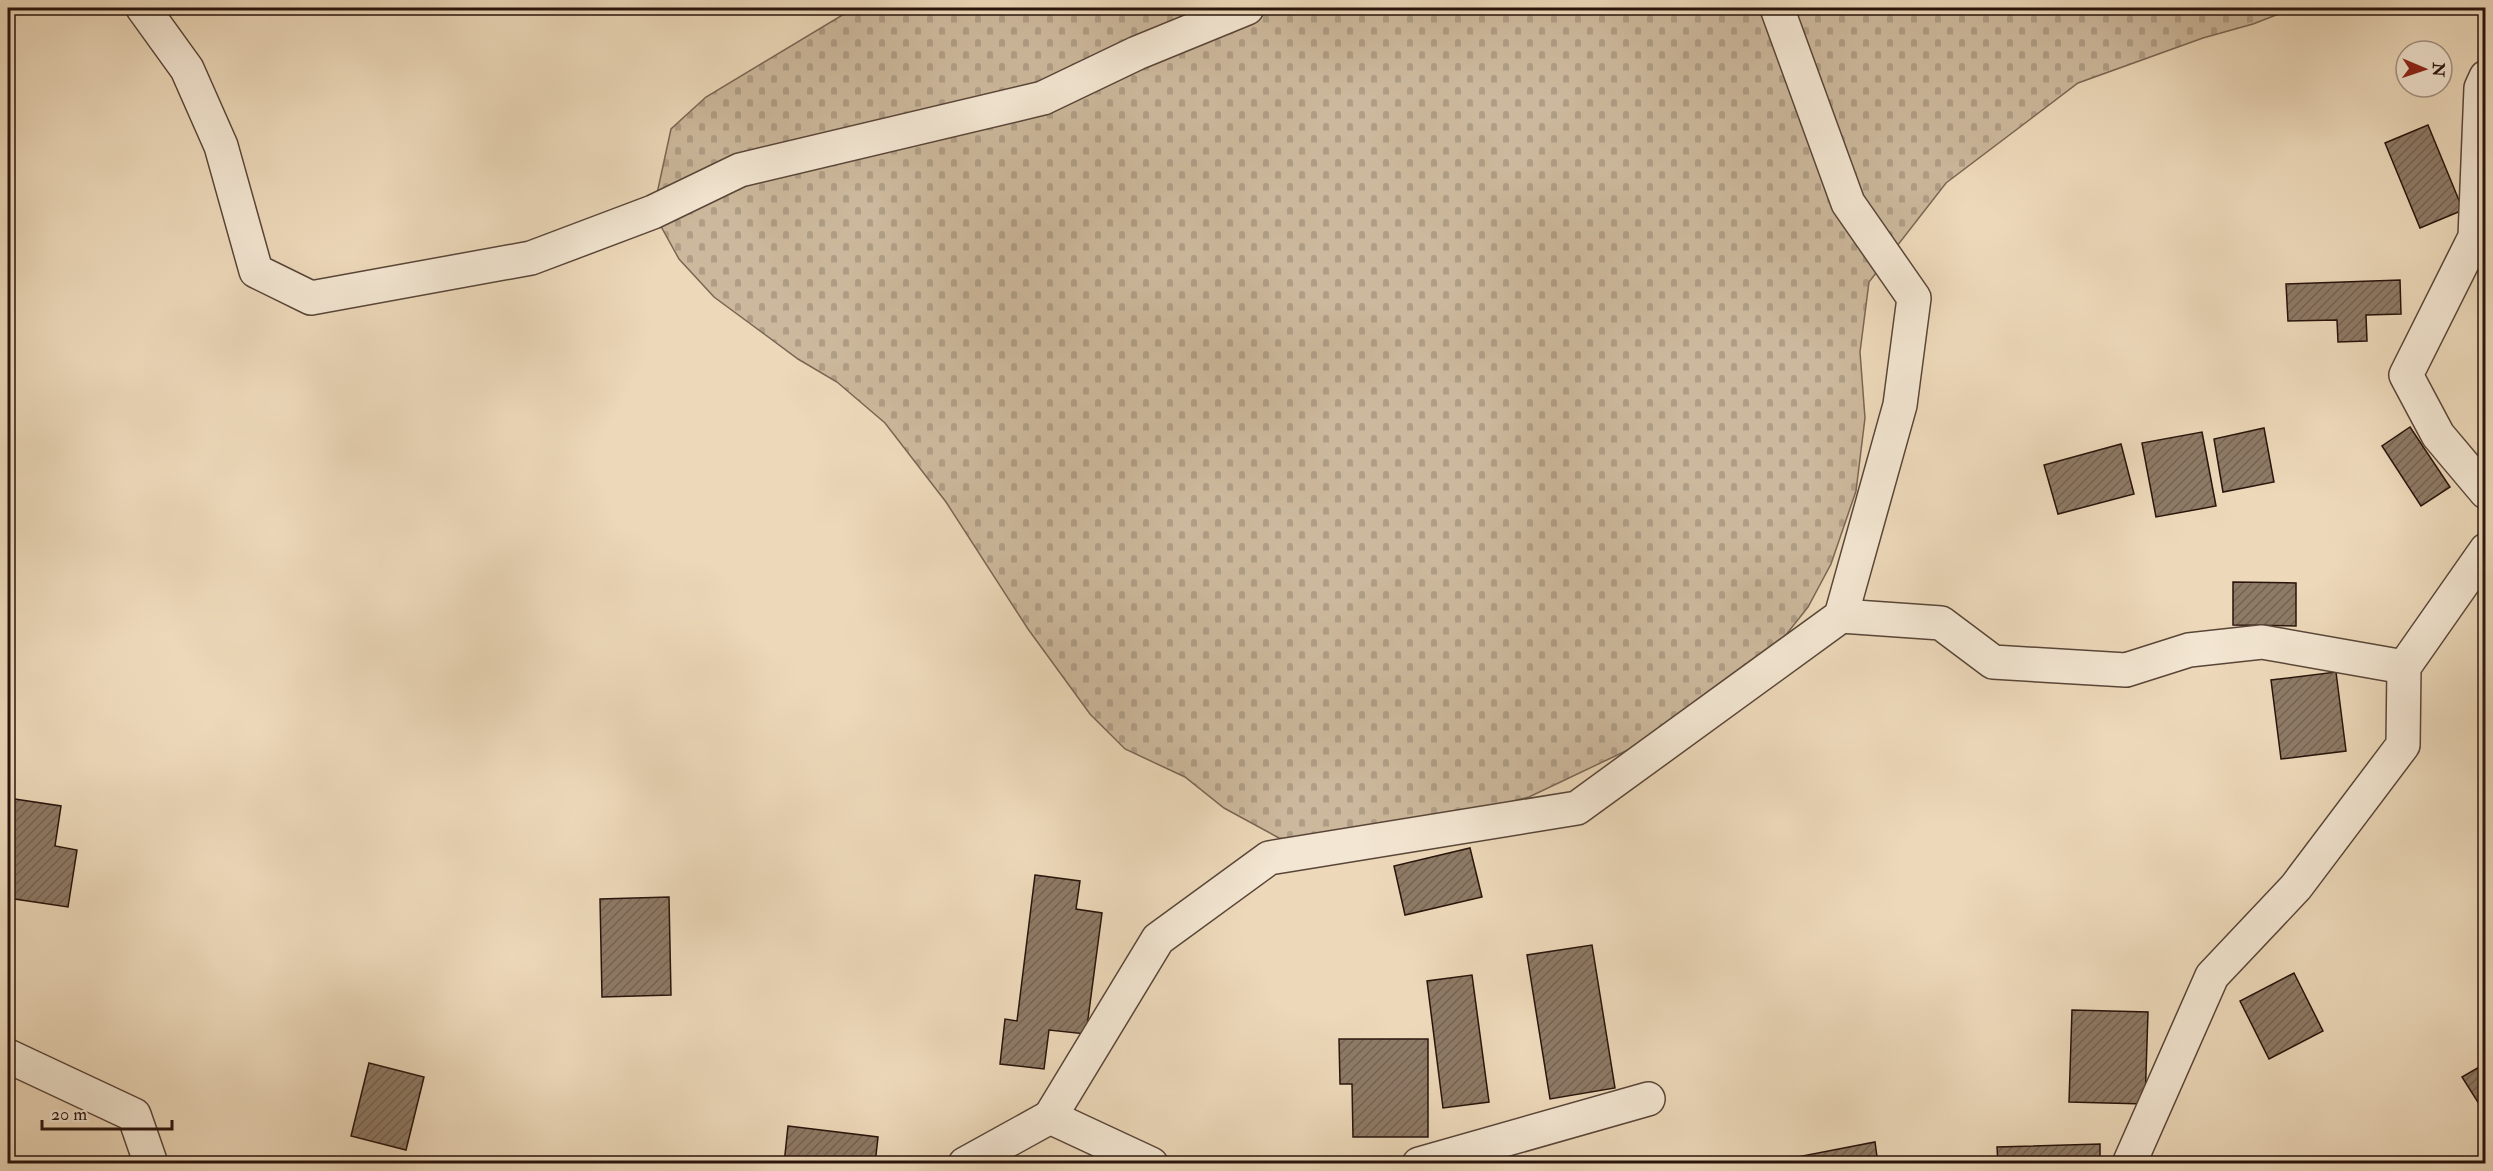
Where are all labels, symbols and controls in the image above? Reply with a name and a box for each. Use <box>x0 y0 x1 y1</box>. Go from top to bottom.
north arrow <box>2394 39 2454 99</box>
text: N <box>2428 61 2448 78</box>
scale bar <box>42 1093 172 1131</box>
text: 20 m <box>51 1103 87 1126</box>

